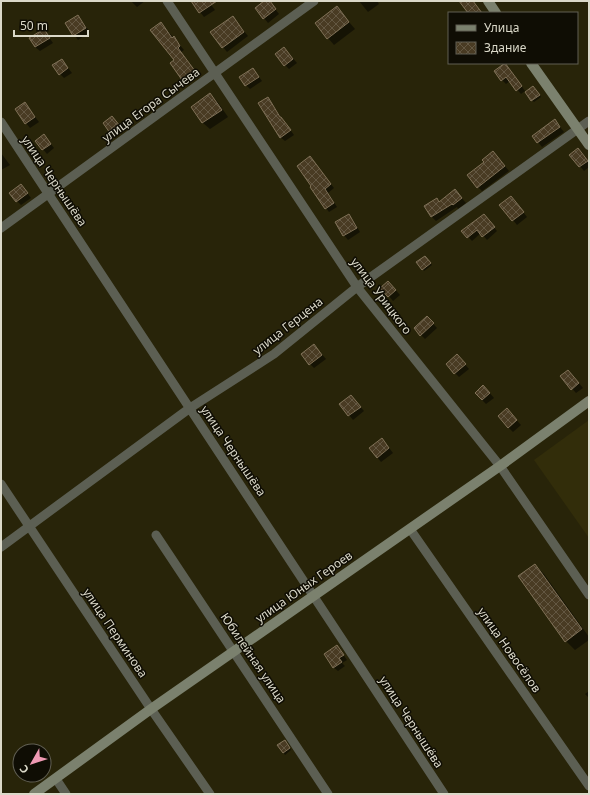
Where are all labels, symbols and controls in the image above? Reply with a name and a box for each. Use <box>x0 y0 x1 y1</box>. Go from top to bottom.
scale bar <box>14 12 88 38</box>
legend <box>448 12 578 64</box>
text: 50 m <box>20 17 48 34</box>
text: Улица <box>484 19 519 36</box>
text: Здание <box>484 39 527 56</box>
street label: улица Егора Сычева <box>98 63 203 146</box>
street label: улица Чернышёва <box>18 132 91 230</box>
street label: улица Урицкого <box>347 254 416 338</box>
street label: улица Герцена <box>249 293 326 358</box>
street label: улица Чернышёва <box>197 402 270 500</box>
street label: улица Юных Героев <box>252 547 356 627</box>
street label: улица Перминова <box>79 585 152 681</box>
street label: улица Новосёлов <box>474 604 545 696</box>
street label: Юбилейная улица <box>217 609 290 706</box>
street label: улица Чернышёва <box>375 672 448 771</box>
north arrow <box>12 743 52 783</box>
text: С <box>16 762 32 777</box>

